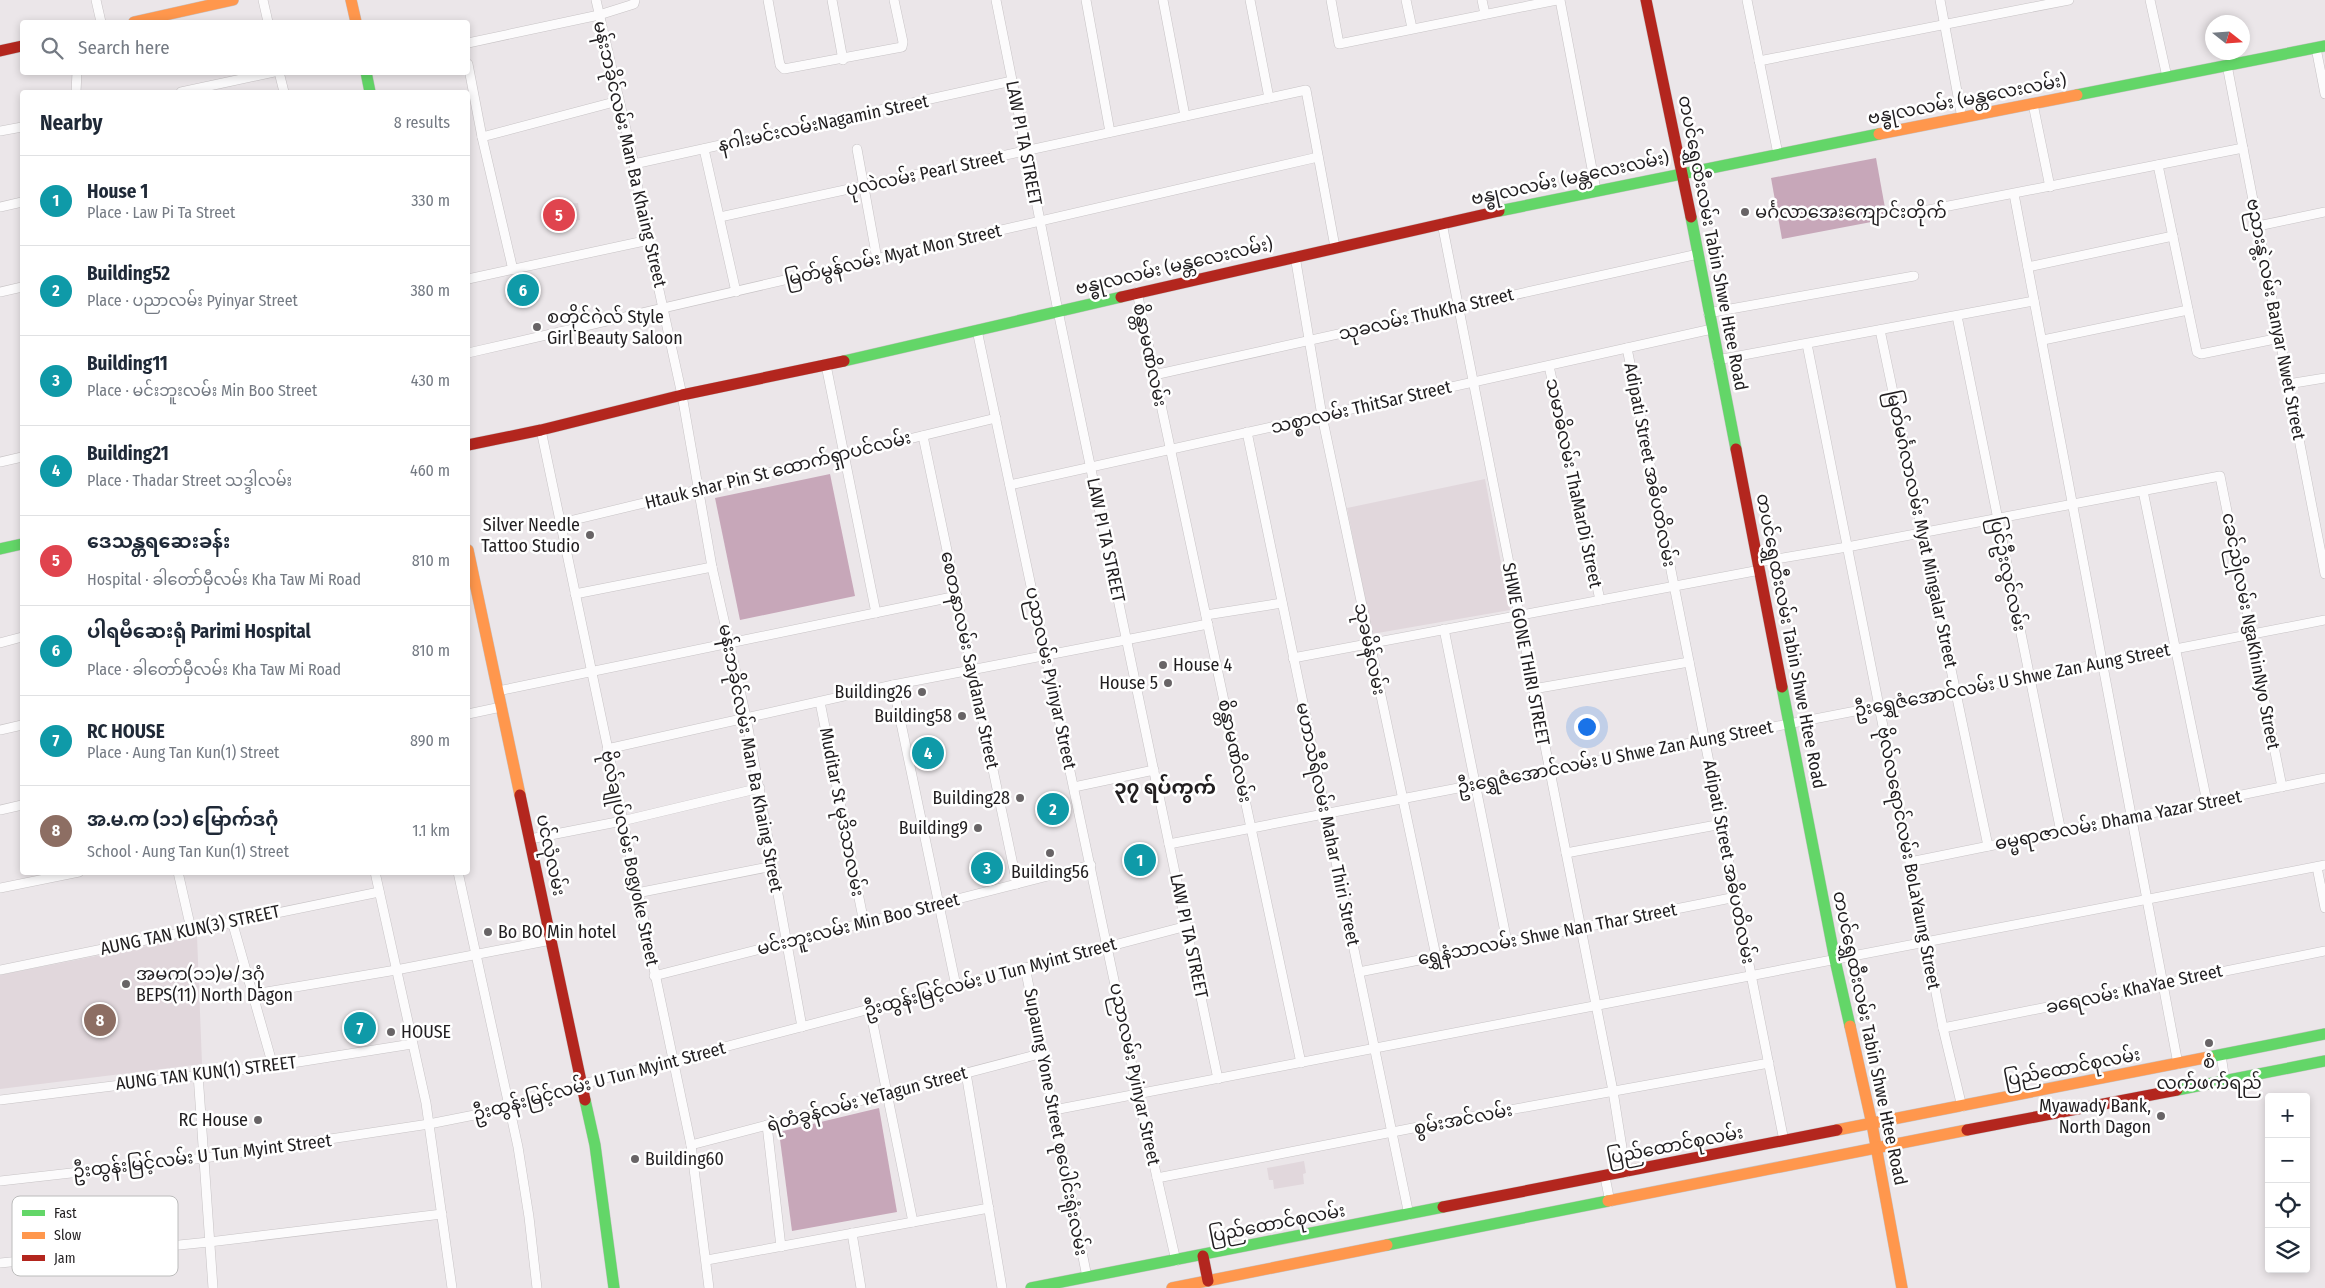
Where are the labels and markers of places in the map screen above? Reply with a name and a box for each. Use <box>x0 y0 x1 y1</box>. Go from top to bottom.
pin: 5 <box>543 196 575 234</box>
place label: မင်္ဂလာအေးကျောင်းတိုက် <box>1755 198 1947 227</box>
marker: မင်္ဂလာအေးကျောင်းတိုက် <box>1739 206 1751 218</box>
pin: 6 <box>507 271 539 309</box>
place label: စတိုင်ဂဲလ် Style Girl Beauty Saloon <box>547 303 683 349</box>
marker: စတိုင်ဂဲလ် Style Girl Beauty Saloon <box>531 321 543 333</box>
place label: Silver Needle Tattoo Studio <box>481 514 580 557</box>
marker: Silver Needle Tattoo Studio <box>584 529 596 541</box>
place label: House 4 <box>1173 654 1233 676</box>
marker: House 4 <box>1157 659 1169 671</box>
place label: House 5 <box>1099 672 1158 694</box>
marker: House 5 <box>1162 677 1174 689</box>
place label: Building26 <box>835 681 912 703</box>
marker: Building26 <box>916 686 928 698</box>
place label: Building58 <box>874 705 952 727</box>
marker: Building58 <box>956 710 968 722</box>
pin: 4 <box>912 734 944 772</box>
place label: Building28 <box>932 787 1010 809</box>
pin: 2 <box>1037 790 1069 828</box>
marker: Building28 <box>1014 792 1026 804</box>
place label: Building9 <box>899 817 968 839</box>
marker: Building9 <box>972 822 984 834</box>
pin: 1 <box>1124 841 1156 879</box>
marker: Building56 <box>1044 847 1056 859</box>
pin: 3 <box>971 849 1003 887</box>
place label: Building56 <box>1011 861 1089 883</box>
place label: Bo BO Min hotel <box>498 921 616 943</box>
marker: Bo BO Min hotel <box>482 926 494 938</box>
place label: အမက(၁၁)မ/ဒဂုံ BEPS(11) North Dagon <box>136 963 293 1006</box>
marker: အမက(၁၁)မ/ဒဂုံ BEPS(11) North Dagon <box>120 978 132 990</box>
pin: 8 <box>84 1001 116 1039</box>
pin: 7 <box>344 1009 376 1047</box>
place label: HOUSE <box>401 1021 451 1043</box>
marker: HOUSE <box>385 1026 397 1038</box>
marker: စံ လက်ဖက်ရည် <box>2203 1037 2215 1049</box>
place label: စံ လက်ဖက်ရည် <box>2156 1051 2262 1098</box>
place label: Myawady Bank, North Dagon <box>2039 1095 2151 1138</box>
place label: RC House <box>179 1109 248 1131</box>
marker: Myawady Bank, North Dagon <box>2155 1110 2167 1122</box>
marker: RC House <box>252 1114 264 1126</box>
place label: Building60 <box>645 1148 724 1170</box>
marker: Building60 <box>629 1153 641 1165</box>

